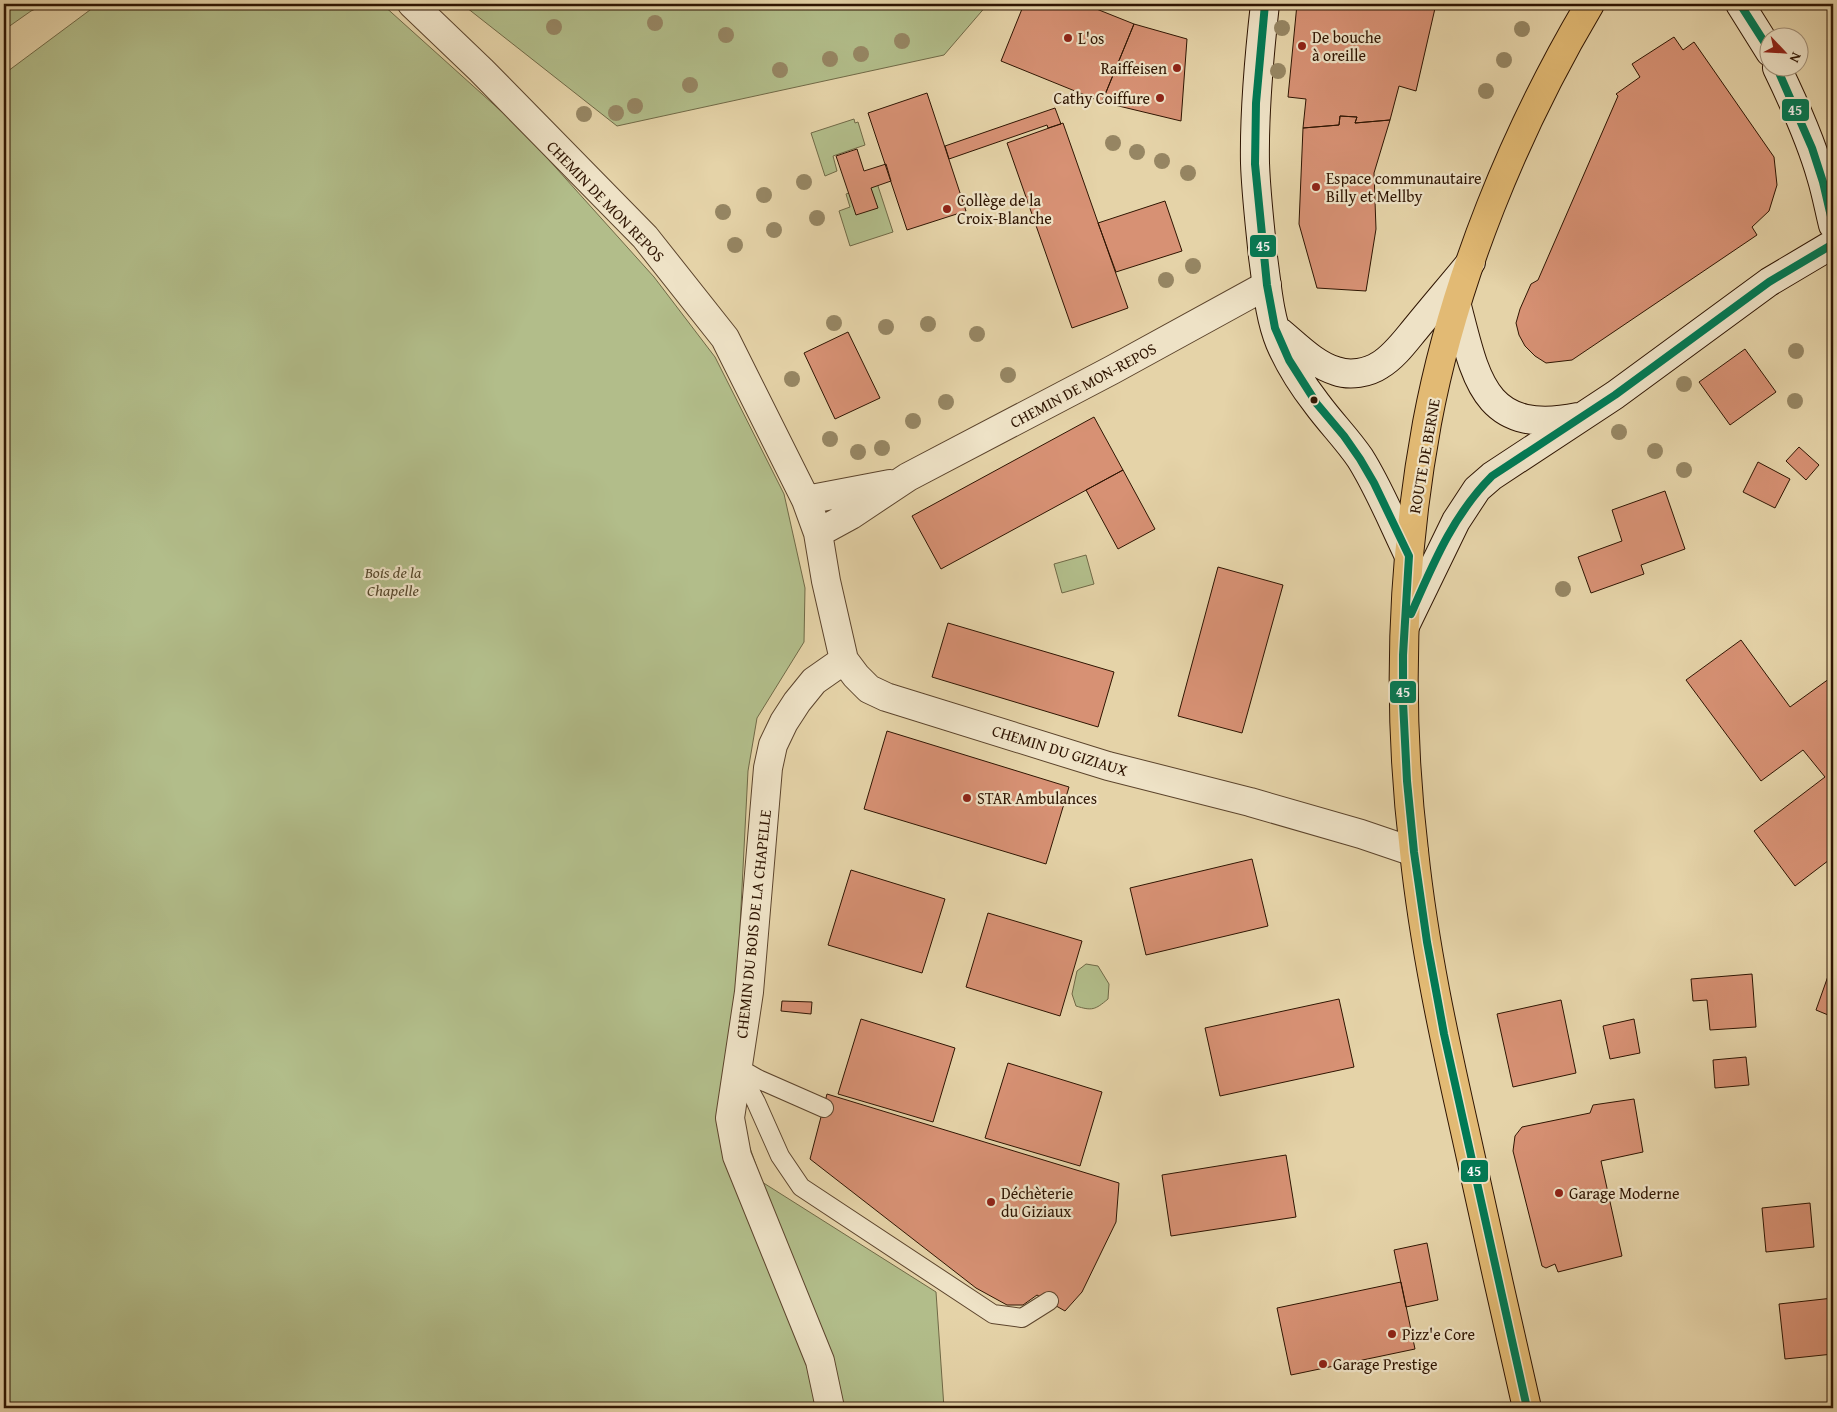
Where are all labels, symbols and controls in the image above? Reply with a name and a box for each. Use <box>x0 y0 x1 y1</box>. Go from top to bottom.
place label: De bouche à oreille <box>1312 25 1381 67</box>
place label: L'os <box>1078 26 1104 50</box>
north arrow <box>1760 28 1810 78</box>
marker: L'os <box>1062 32 1074 44</box>
marker: De bouche à oreille <box>1296 40 1308 52</box>
text: N <box>1784 49 1807 67</box>
place label: Raiffeisen <box>1101 56 1167 80</box>
marker: Raiffeisen <box>1171 62 1183 74</box>
place label: Cathy Coiffure <box>1053 86 1150 110</box>
marker: Cathy Coiffure <box>1154 92 1166 104</box>
line badge: 45 <box>1781 98 1810 122</box>
text: 45 <box>1788 100 1802 120</box>
street label: CHEMIN DE MON REPOS <box>541 135 671 267</box>
place label: Espace communautaire Billy et Mellby <box>1326 166 1482 208</box>
marker: Espace communautaire Billy et Mellby <box>1310 181 1322 193</box>
place label: Collège de la Croix-Blanche <box>957 188 1052 230</box>
marker: Collège de la Croix-Blanche <box>941 203 953 215</box>
line badge: 45 <box>1249 234 1277 258</box>
text: 45 <box>1256 236 1270 256</box>
street label: CHEMIN DE MON-REPOS <box>1005 336 1161 434</box>
unlabelled marker <box>1309 395 1319 405</box>
street label: ROUTE DE BERNE <box>1402 397 1446 515</box>
park label: Bois de la Chapelle <box>364 560 422 602</box>
line badge: 45 <box>1389 680 1417 704</box>
text: 45 <box>1396 682 1410 702</box>
street label: CHEMIN DU GIZIAUX <box>989 718 1131 782</box>
place label: STAR Ambulances <box>977 786 1097 810</box>
marker: STAR Ambulances <box>961 792 973 804</box>
street label: CHEMIN DU BOIS DE LA CHAPELLE <box>729 808 777 1040</box>
line badge: 45 <box>1460 1159 1489 1183</box>
text: 45 <box>1467 1161 1481 1181</box>
place label: Déchèterie du Giziaux <box>1001 1181 1073 1223</box>
place label: Garage Moderne <box>1569 1181 1679 1205</box>
marker: Garage Moderne <box>1553 1187 1565 1199</box>
marker: Déchèterie du Giziaux <box>985 1196 997 1208</box>
place label: Pizz'e Core <box>1402 1322 1475 1346</box>
marker: Pizz'e Core <box>1386 1328 1398 1340</box>
place label: Garage Prestige <box>1333 1352 1437 1376</box>
marker: Garage Prestige <box>1317 1358 1329 1370</box>

